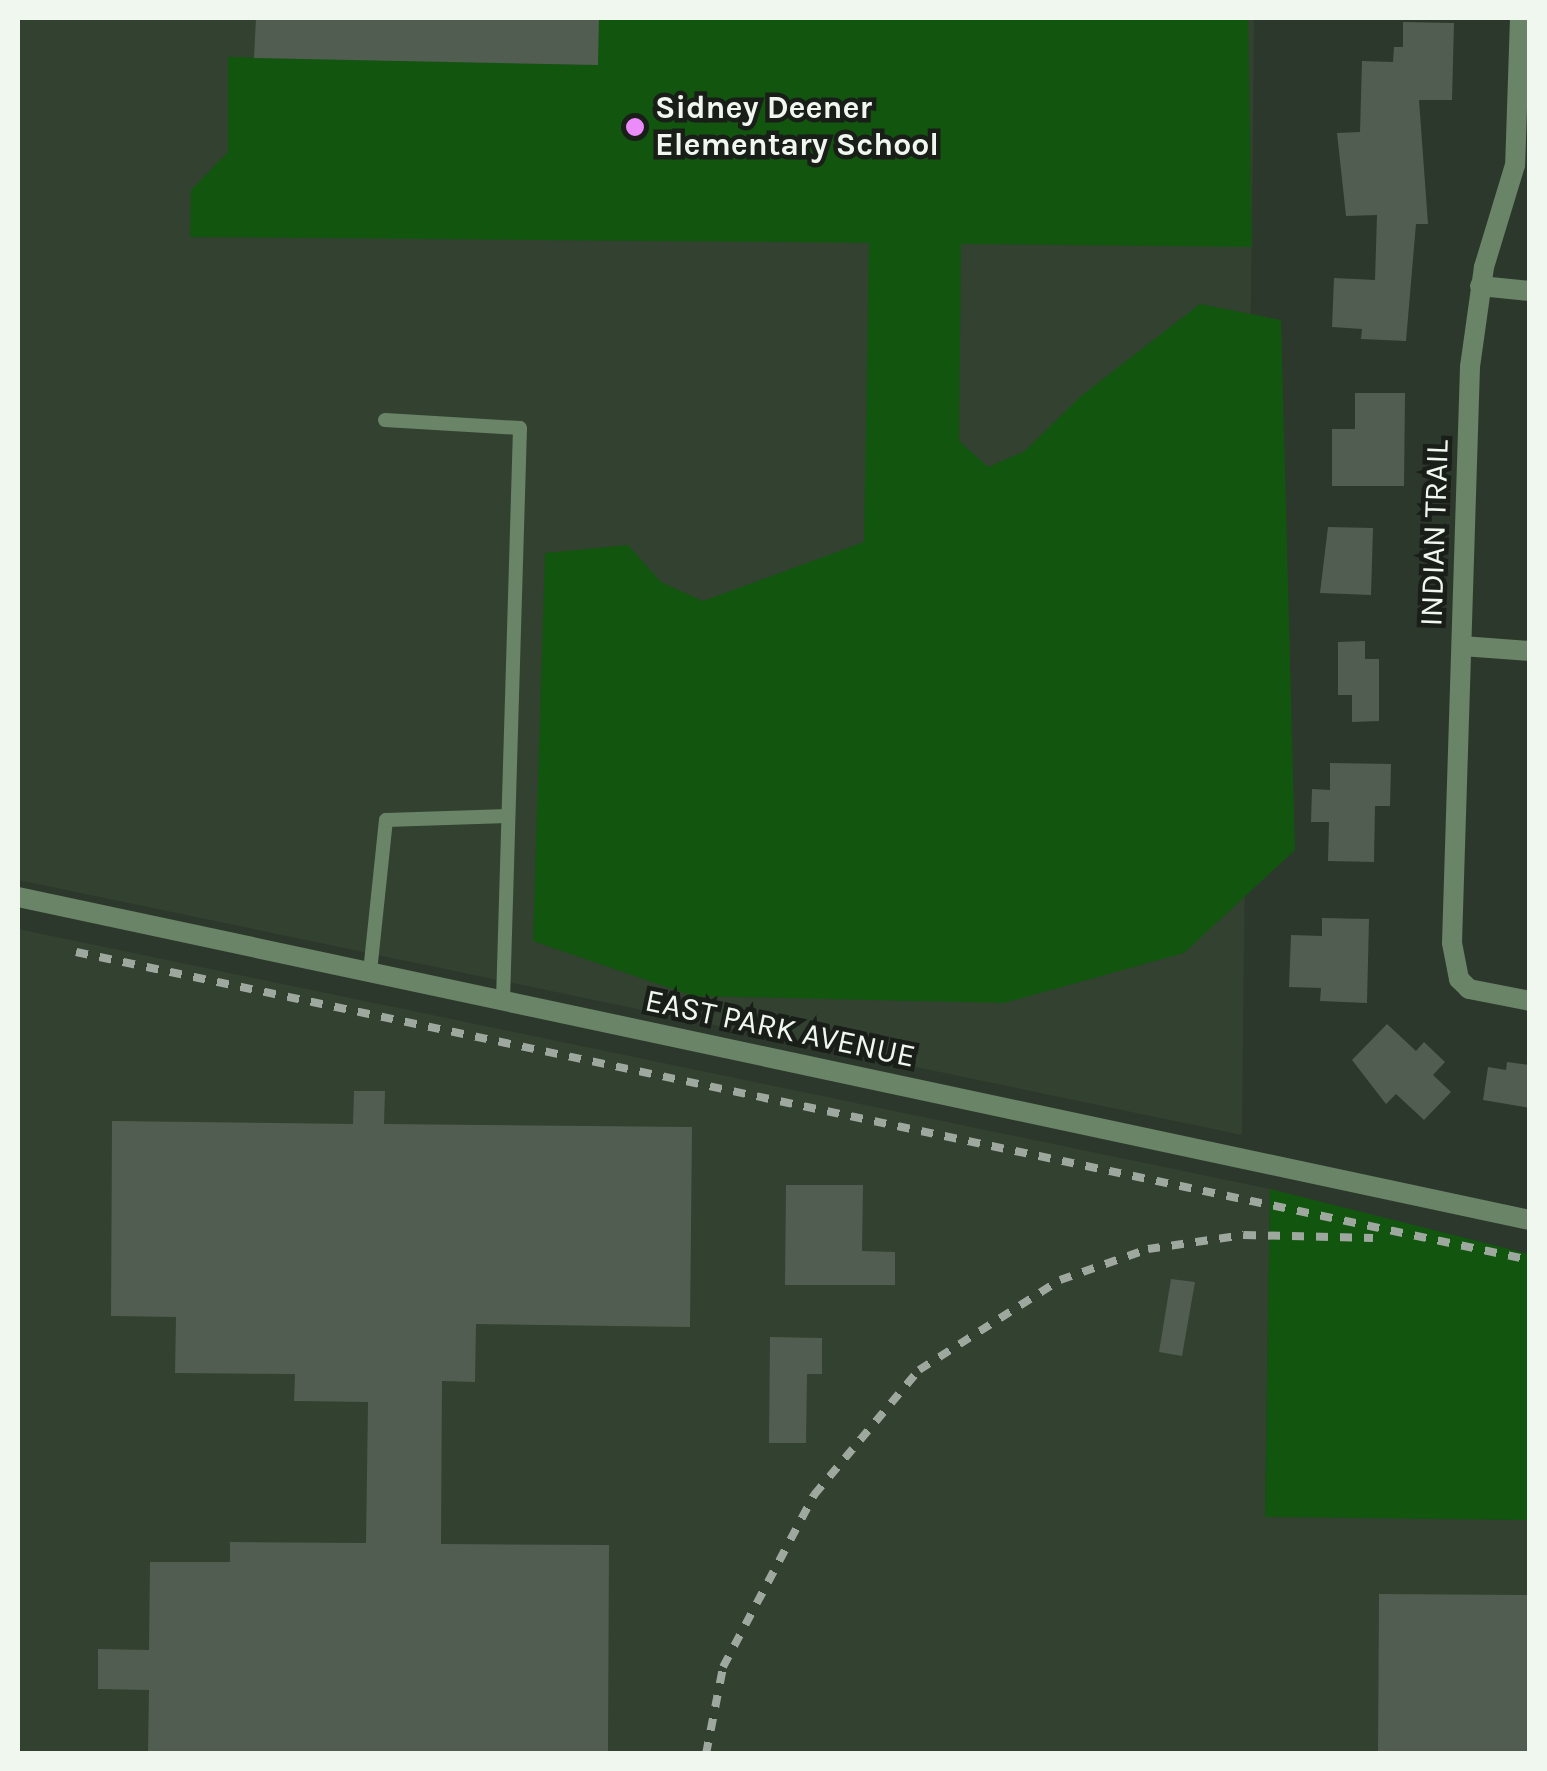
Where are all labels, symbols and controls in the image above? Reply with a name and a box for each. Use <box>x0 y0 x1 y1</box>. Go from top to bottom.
place label: Sidney Deener Elementary School <box>655 90 939 165</box>
marker: Sidney Deener Elementary School <box>624 116 646 138</box>
street label: INDIAN TRAIL <box>1413 439 1457 627</box>
street label: EAST PARK AVENUE <box>641 982 919 1076</box>

